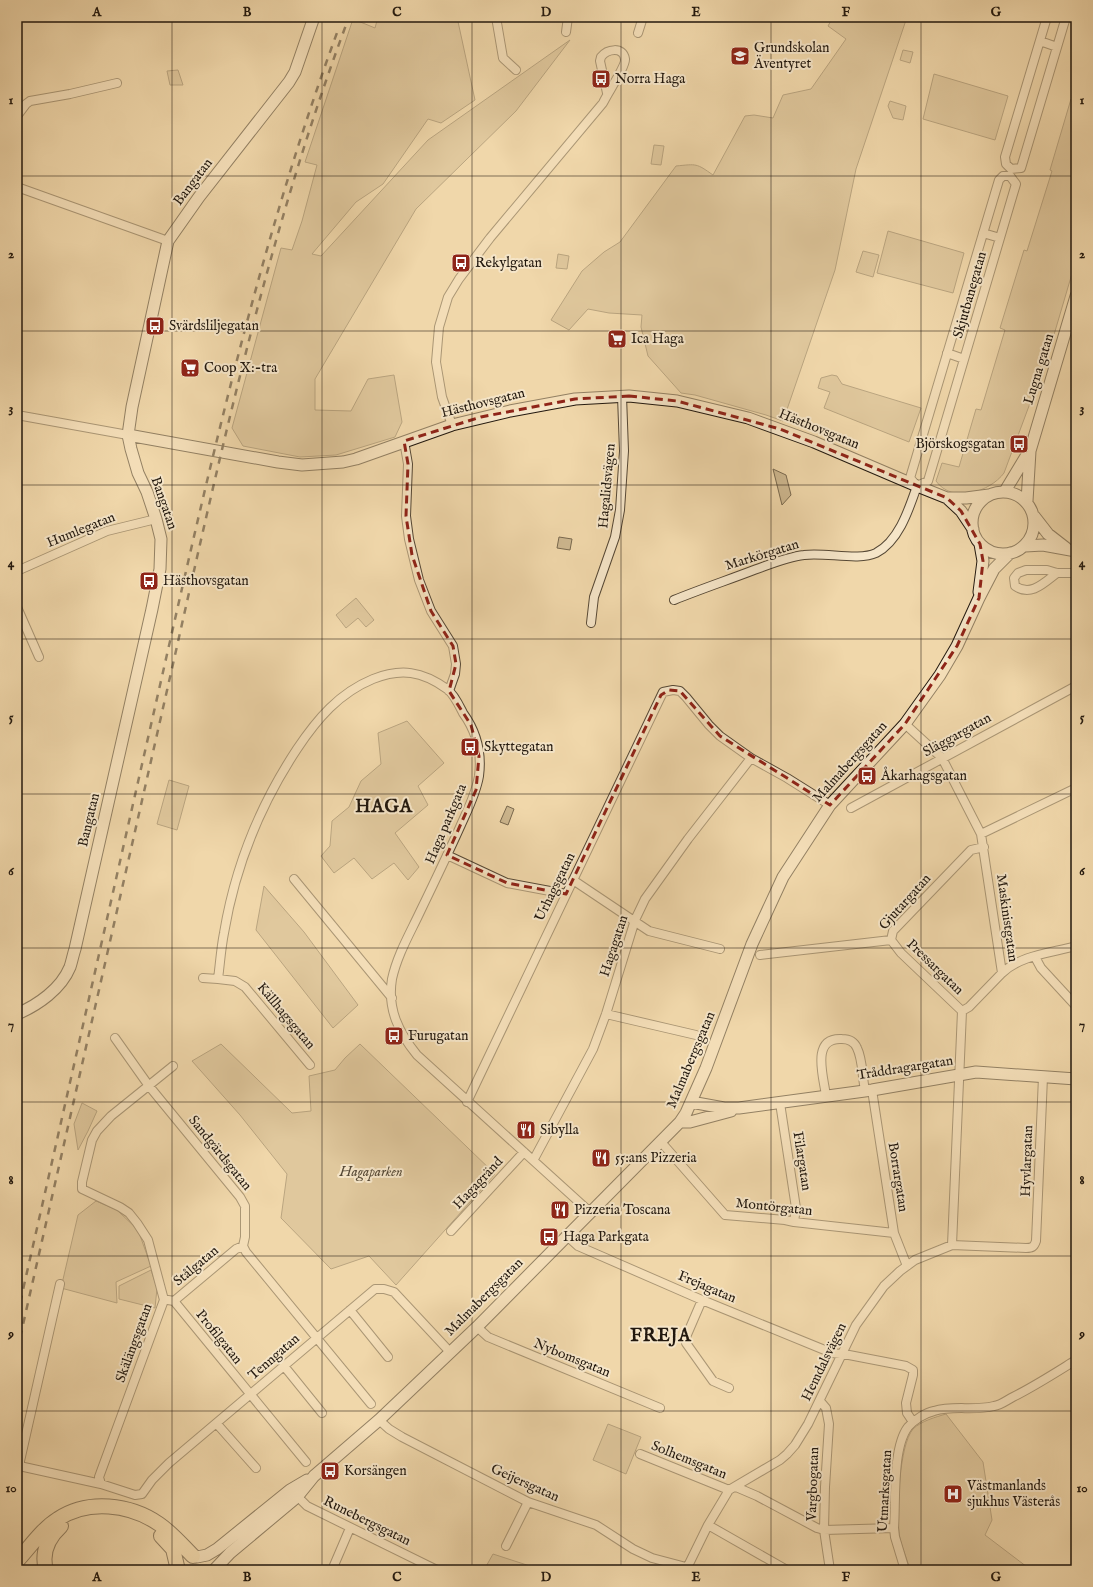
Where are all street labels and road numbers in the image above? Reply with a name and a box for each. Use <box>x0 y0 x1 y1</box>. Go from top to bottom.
street label: Bangatan <box>169 154 217 209</box>
street label: Skjutbanegatan <box>949 249 991 340</box>
street label: Lugna gatan <box>1020 331 1058 407</box>
street label: Hästhovsgatan <box>439 384 527 422</box>
street label: Hästhovsgatan <box>776 405 863 454</box>
street label: Hagalidsvägen <box>594 442 620 529</box>
street label: Bangatan <box>147 474 182 532</box>
street label: Humlegatan <box>44 508 118 552</box>
street label: Markörgatan <box>723 535 802 575</box>
street label: Släggargatan <box>920 709 995 761</box>
street label: Malmabergsgatan <box>809 717 892 806</box>
street label: Haga parkgata <box>421 780 471 867</box>
street label: Bangatan <box>74 791 104 849</box>
street label: Urhagsgatan <box>531 849 580 924</box>
street label: Gjutargatan <box>875 870 935 934</box>
street label: Maskinistgatan <box>992 873 1022 963</box>
street label: Hagagatan <box>596 912 633 979</box>
street label: Pressargatan <box>903 935 968 999</box>
street label: Källhagsgatan <box>253 979 320 1054</box>
street label: Malmabergsgatan <box>663 1008 720 1111</box>
street label: Tråddragargatan <box>856 1051 955 1084</box>
street label: Sandgärdsgatan <box>184 1112 256 1195</box>
street label: Hyvlargatan <box>1017 1124 1037 1197</box>
street label: Filargatan <box>788 1130 816 1192</box>
street label: Borrargatan <box>884 1141 912 1214</box>
street label: Hagagränd <box>449 1153 507 1213</box>
street label: Montörgatan <box>735 1194 814 1220</box>
street label: Stålgatan <box>170 1241 223 1290</box>
street label: Malmabergsgatan <box>441 1254 527 1340</box>
street label: Frejagatan <box>675 1267 739 1308</box>
street label: Skälängsgatan <box>111 1301 157 1385</box>
street label: Profilgatan <box>192 1306 247 1368</box>
street label: Hemdalsvägen <box>797 1319 851 1404</box>
street label: Tenngatan <box>245 1329 304 1384</box>
street label: Nybomsgatan <box>531 1334 614 1382</box>
street label: Solhemsgatan <box>649 1437 730 1484</box>
street label: Vargbogatan <box>803 1446 823 1522</box>
street label: Utmarksgatan <box>874 1449 896 1533</box>
street label: Geijersgatan <box>488 1460 563 1506</box>
street label: Runebergsgatan <box>320 1492 414 1550</box>

